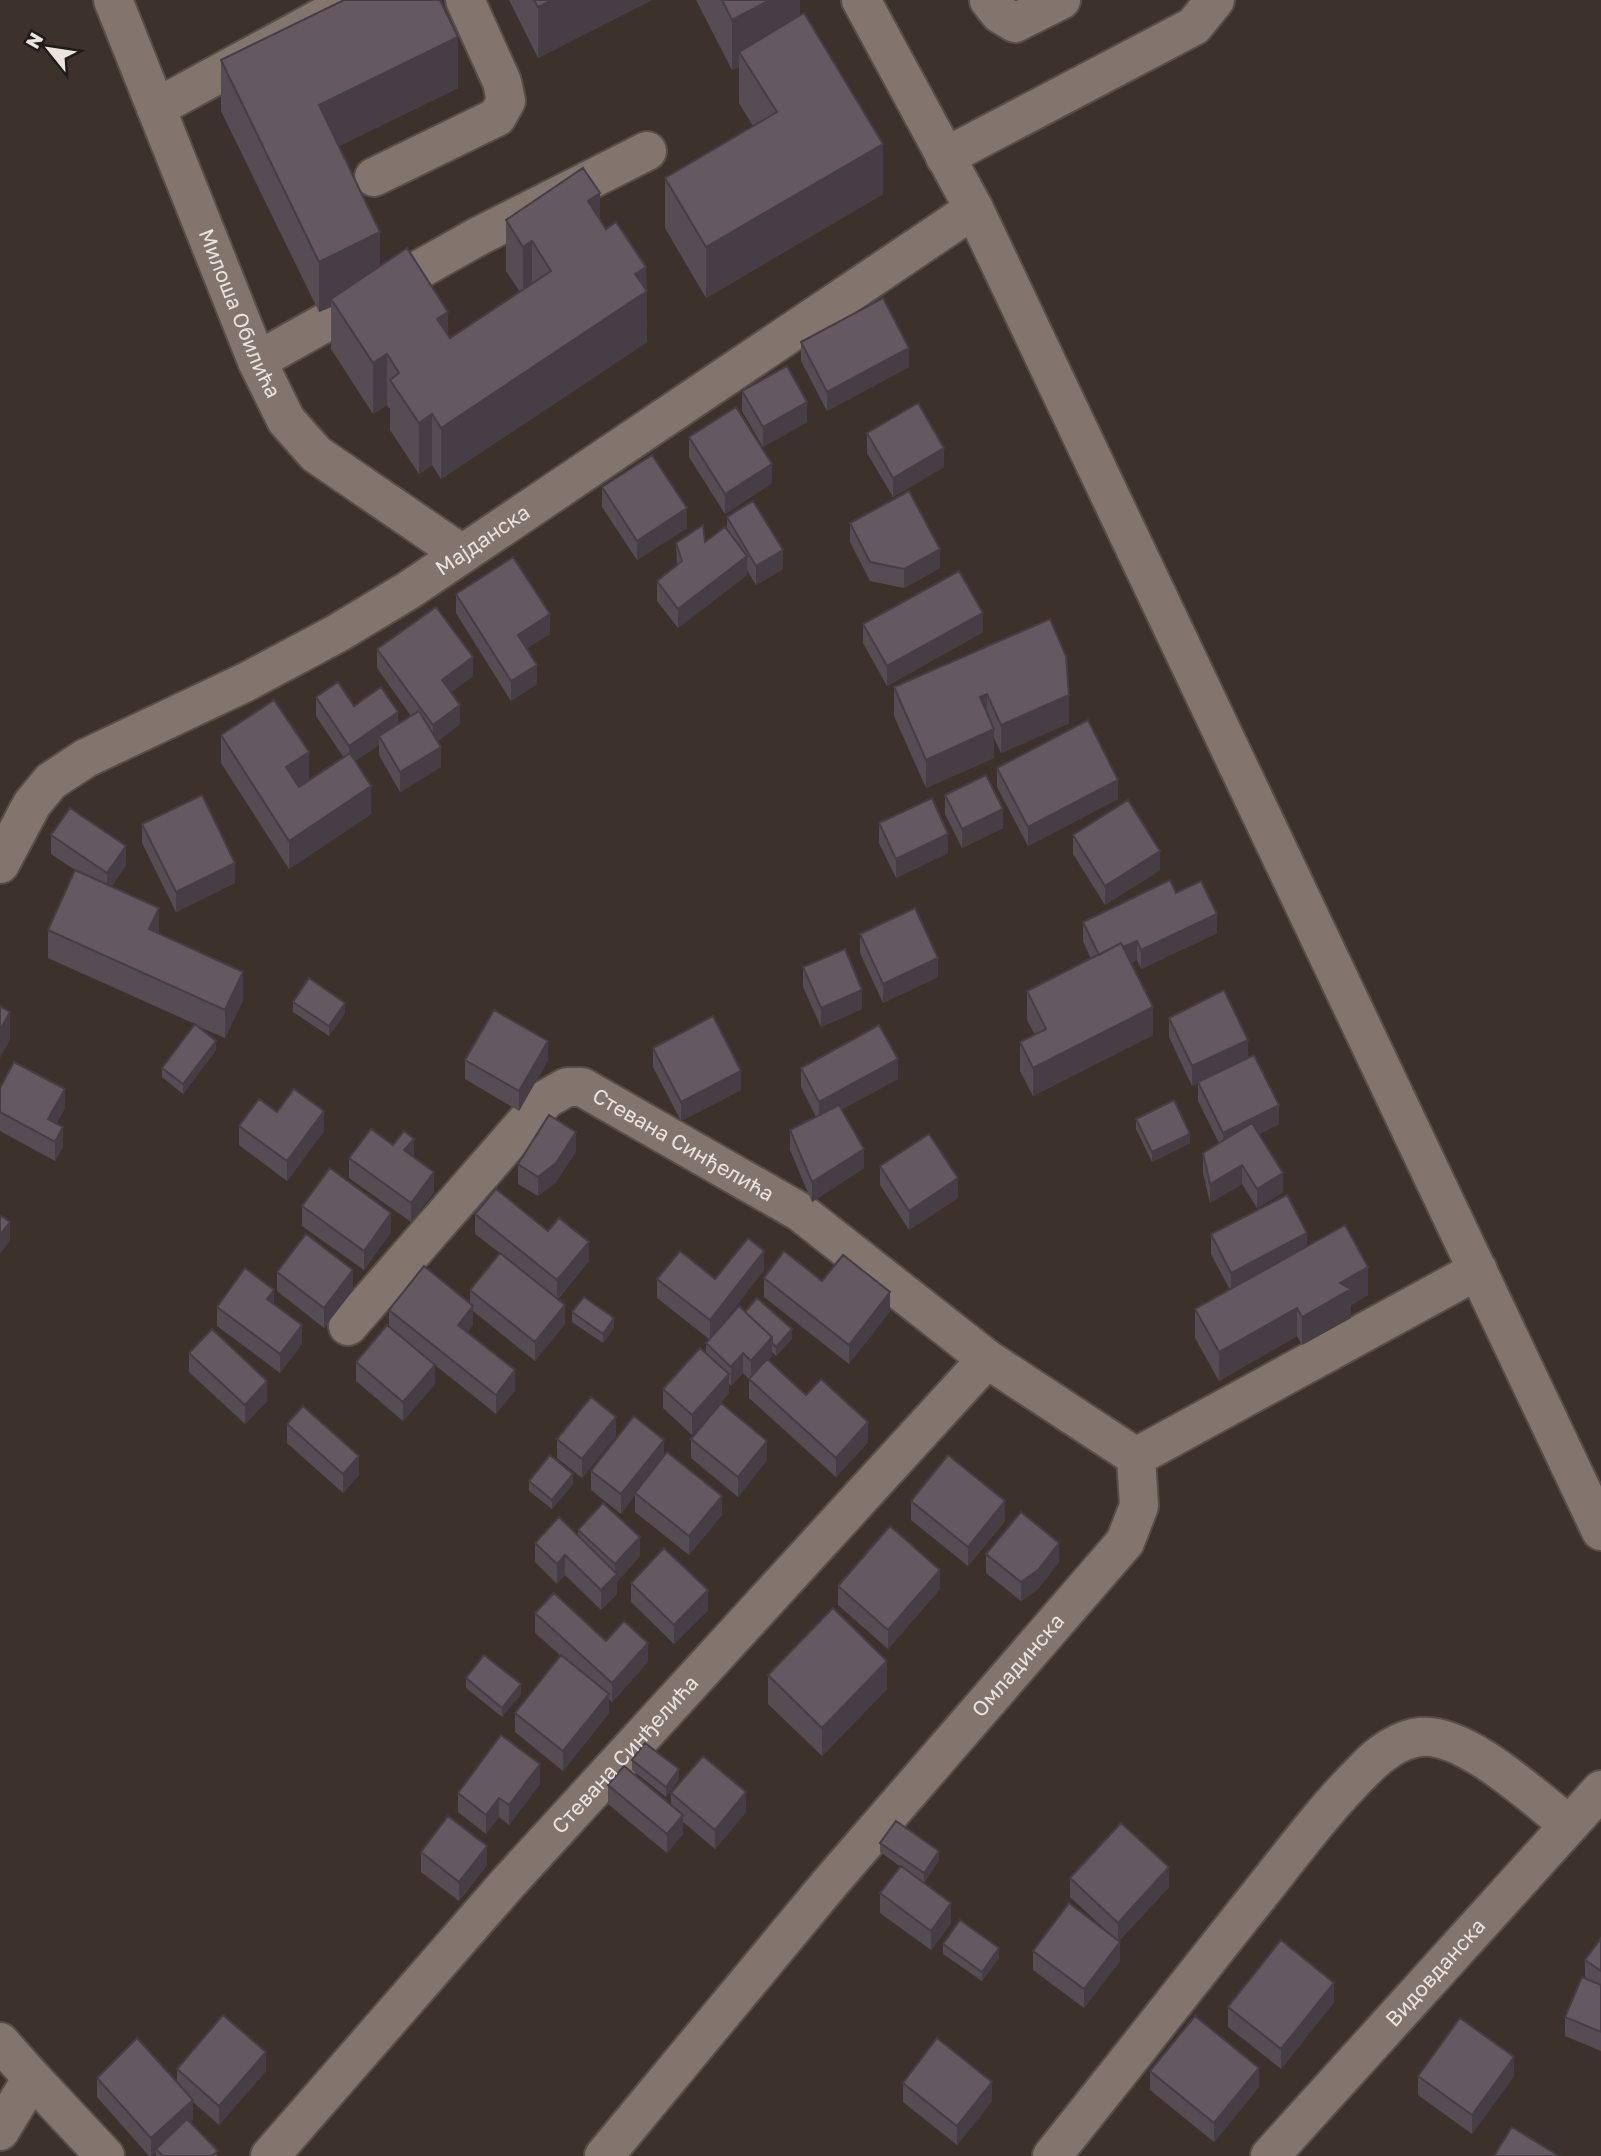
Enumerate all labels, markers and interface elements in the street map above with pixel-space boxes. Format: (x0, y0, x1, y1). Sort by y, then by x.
north arrow (14, 14, 84, 84)
text: N (20, 28, 47, 52)
street label: Милоша Обилића (194, 225, 287, 402)
street label: Мајданска (430, 498, 534, 581)
street label: Стевана Синђелића (588, 1082, 779, 1206)
street label: Омладинска (966, 1608, 1069, 1722)
street label: Стевана Синђелића (546, 1670, 703, 1839)
street label: Видовданска (1379, 1913, 1490, 2032)

